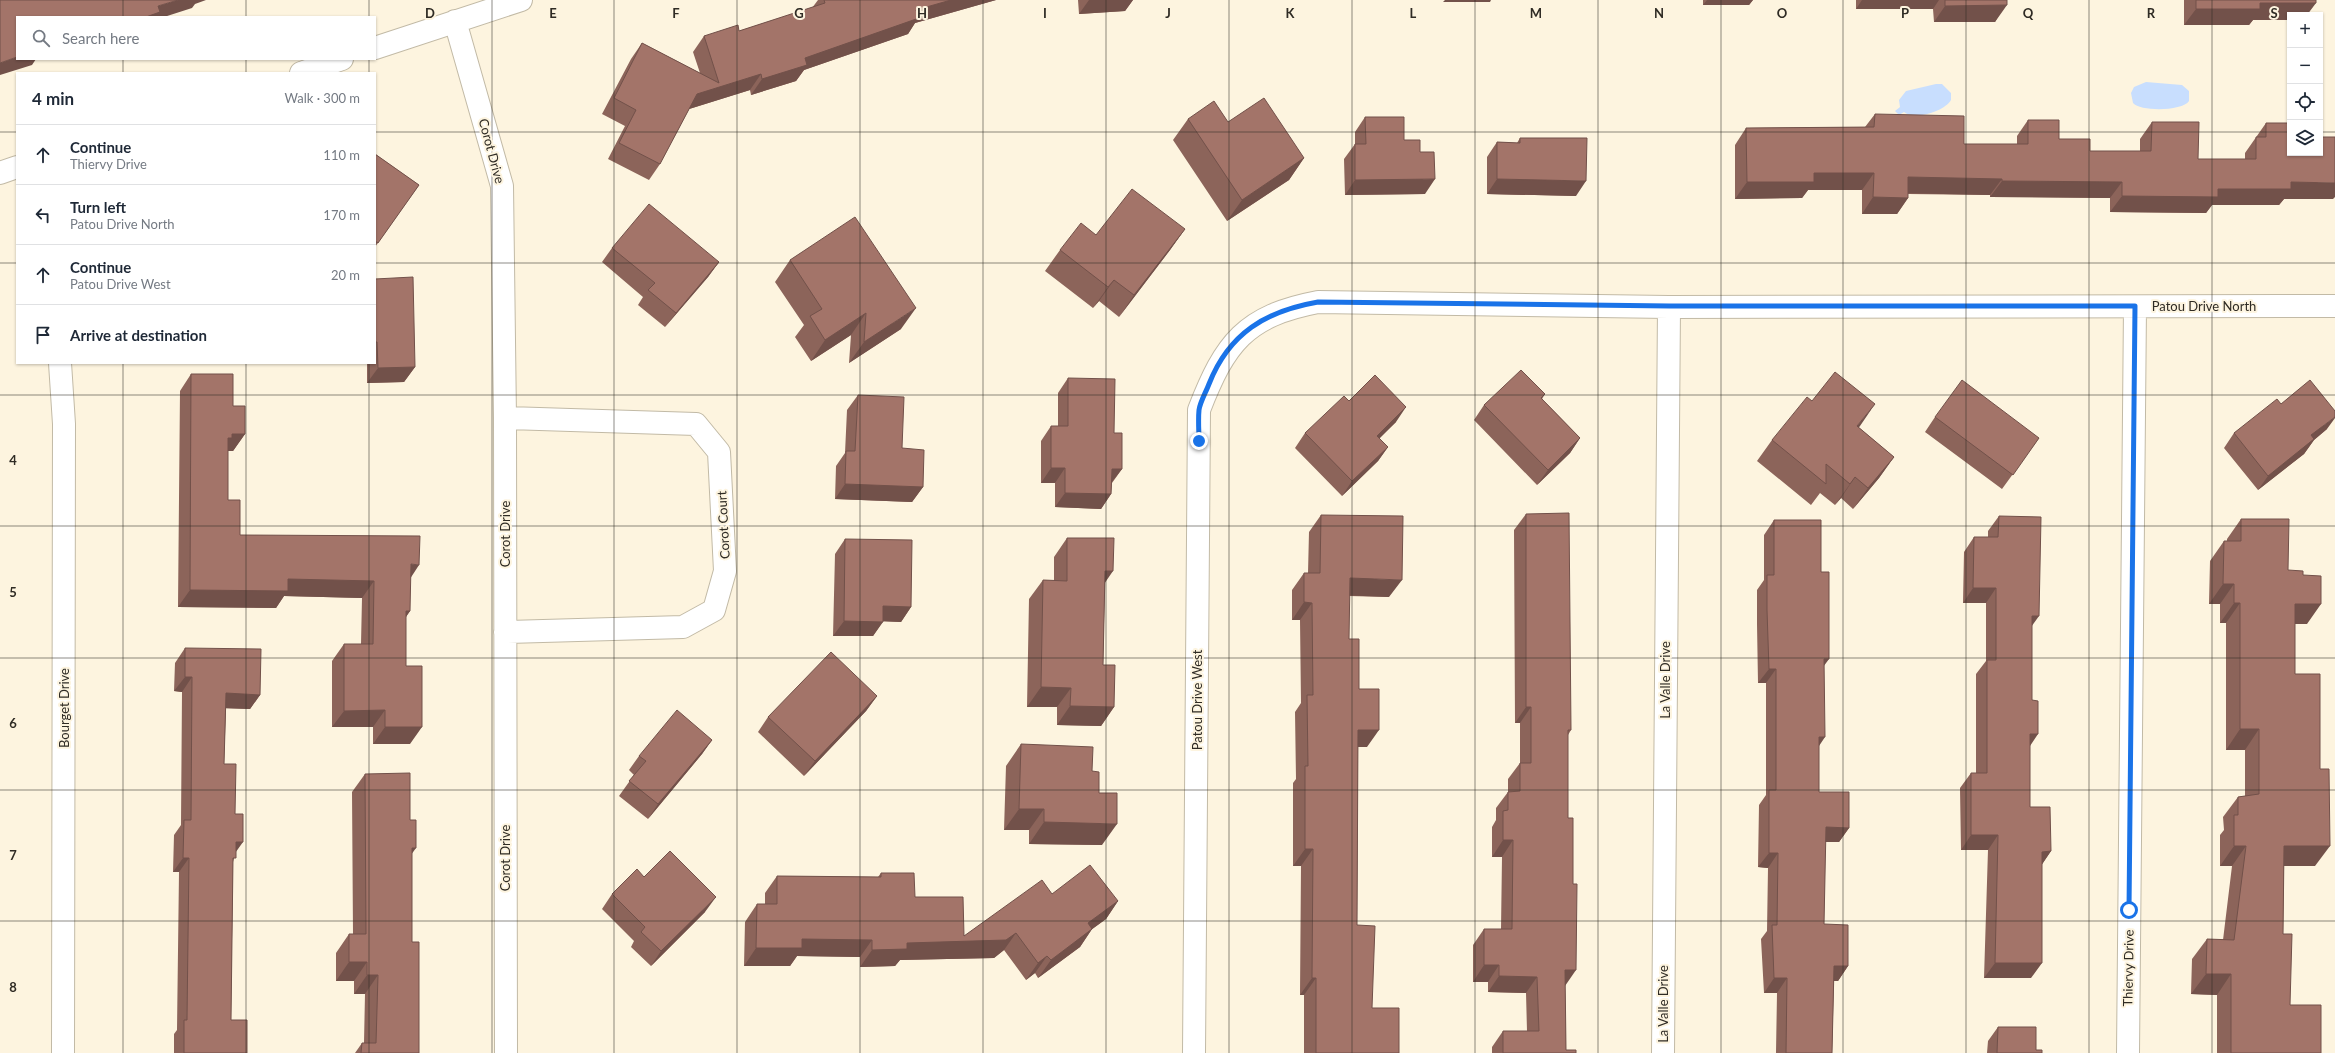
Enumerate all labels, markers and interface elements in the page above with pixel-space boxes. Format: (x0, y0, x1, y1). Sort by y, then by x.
text: D (425, 5, 435, 21)
text: E (549, 5, 557, 21)
text: F (672, 5, 680, 21)
text: G (794, 5, 804, 21)
text: H (917, 5, 927, 21)
text: I (1043, 5, 1047, 21)
text: J (1165, 5, 1171, 21)
text: K (1286, 5, 1296, 21)
text: L (1410, 5, 1417, 21)
text: M (1530, 5, 1542, 21)
text: N (1654, 5, 1664, 21)
text: O (1777, 5, 1788, 21)
text: P (1901, 5, 1909, 21)
text: Q (2023, 5, 2034, 21)
text: R (2147, 5, 2156, 21)
text: S (2270, 5, 2278, 21)
map controls (2287, 12, 2323, 156)
button: + (2287, 12, 2323, 48)
search box (16, 16, 376, 60)
icon: search (30, 27, 52, 49)
text: Search here (62, 29, 139, 47)
button: − (2287, 48, 2323, 84)
button: locate (2287, 84, 2323, 120)
text: 4 min (32, 88, 74, 109)
text: Walk · 300 m (284, 90, 360, 106)
street label: Corot Drive (476, 117, 508, 185)
button: layers (2287, 120, 2323, 156)
text: Continue (70, 138, 131, 156)
icon: ahead (32, 144, 54, 166)
text: 110 m (323, 147, 360, 163)
text: Thiervy Drive (70, 156, 147, 172)
text: Turn left (70, 198, 126, 216)
icon: left (32, 204, 54, 226)
text: 170 m (323, 207, 360, 223)
text: Patou Drive North (70, 216, 175, 232)
text: Continue (70, 258, 131, 276)
icon: ahead (32, 264, 54, 286)
text: 20 m (331, 267, 360, 283)
text: Patou Drive West (70, 276, 171, 292)
street label: Patou Drive North (2152, 298, 2256, 314)
icon: arrive (32, 324, 54, 346)
text: Arrive at destination (70, 326, 207, 344)
route end (1190, 432, 1208, 450)
text: 4 (9, 452, 17, 468)
street label: Corot Court (713, 490, 733, 559)
street label: Corot Drive (497, 501, 513, 567)
text: 5 (9, 584, 17, 600)
street label: La Valle Drive (1657, 641, 1673, 719)
street label: Patou Drive West (1189, 649, 1205, 750)
street label: Bourget Drive (56, 668, 72, 748)
text: 6 (9, 715, 17, 731)
street label: Corot Drive (497, 825, 513, 891)
text: 7 (9, 847, 17, 863)
route start (2120, 901, 2138, 919)
street label: Thiervy Drive (2119, 929, 2137, 1007)
street label: La Valle Drive (1655, 965, 1671, 1043)
text: 8 (9, 979, 17, 995)

